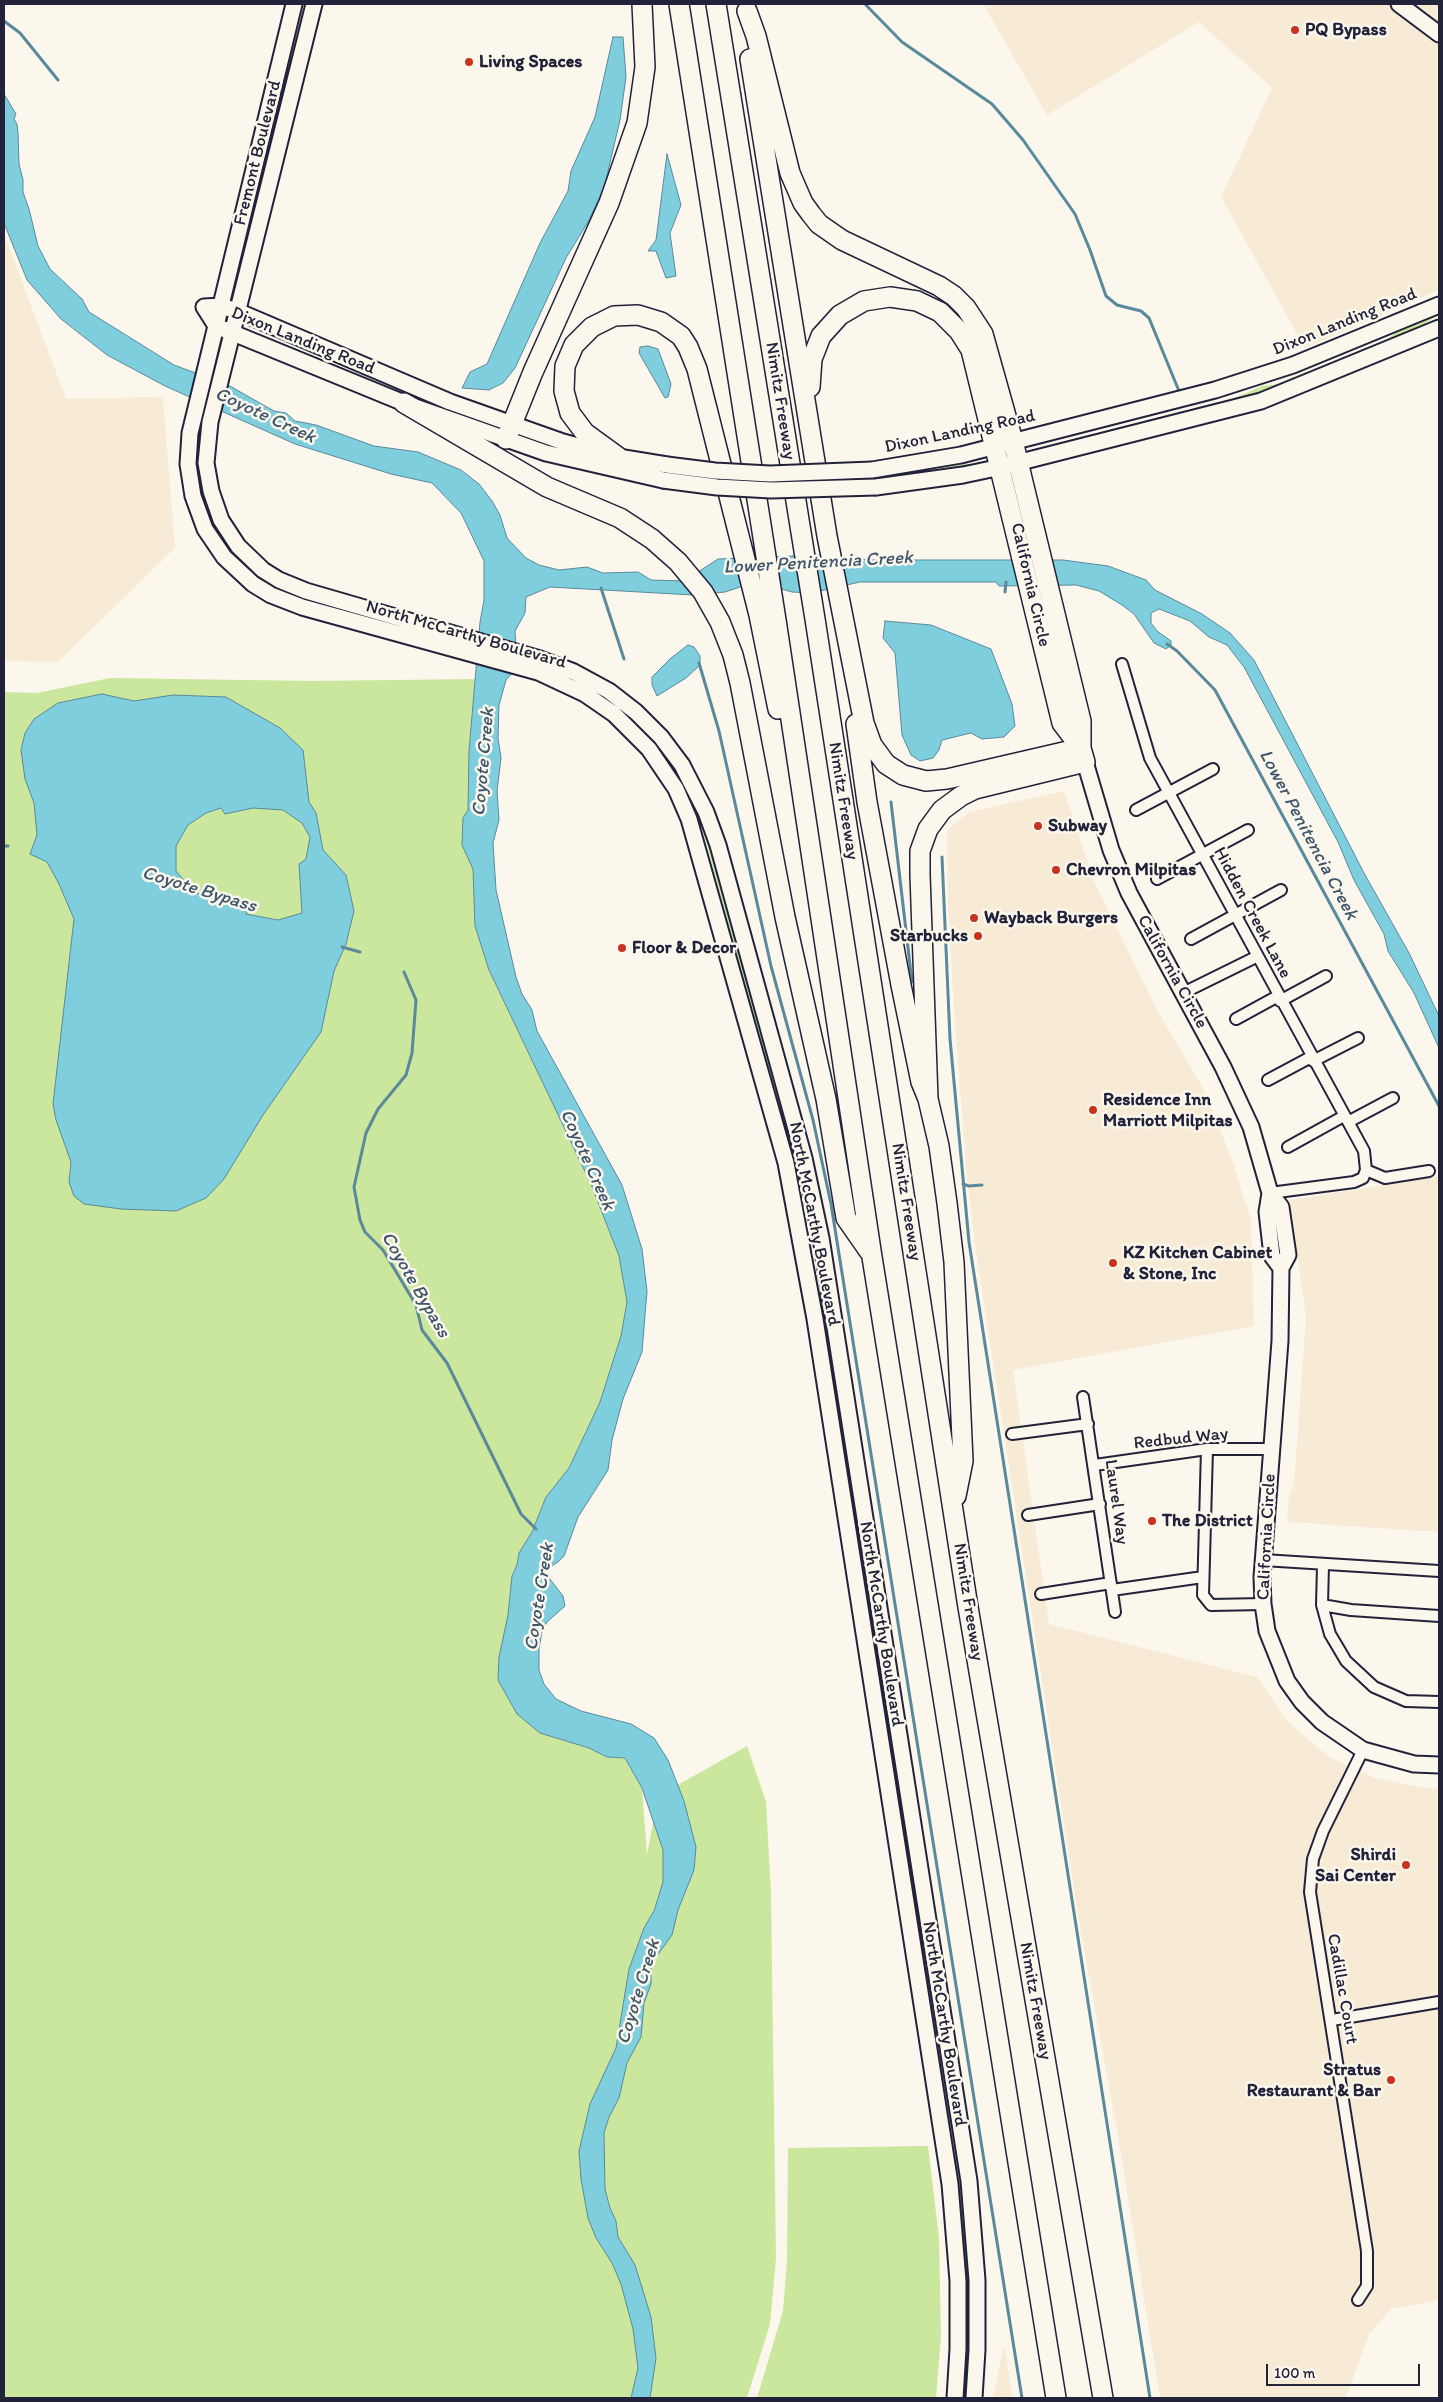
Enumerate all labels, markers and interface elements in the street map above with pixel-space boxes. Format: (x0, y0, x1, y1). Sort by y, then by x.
place label: PQ Bypass (1305, 19, 1387, 41)
marker: PQ Bypass (1289, 24, 1301, 36)
place label: Living Spaces (479, 51, 582, 73)
marker: Living Spaces (463, 56, 475, 68)
street label: Fremont Boulevard (230, 78, 286, 228)
street label: Dixon Landing Road (1270, 283, 1420, 361)
street label: Dixon Landing Road (228, 302, 378, 380)
street label: Nimitz Freeway (760, 340, 800, 462)
water label: Coyote Creek (211, 383, 319, 449)
street label: Dixon Landing Road (883, 405, 1037, 459)
street label: California Circle (1005, 521, 1055, 649)
water label: Lower Penitencia Creek (723, 547, 913, 579)
street label: North McCarthy Boulevard (363, 596, 569, 674)
water label: Coyote Creek (468, 707, 500, 817)
street label: Nimitz Freeway (823, 740, 863, 862)
water label: Lower Penitencia Creek (1253, 746, 1363, 924)
place label: Subway (1048, 815, 1107, 837)
marker: Subway (1032, 820, 1044, 832)
street label: Hidden Creek Lane (1208, 844, 1296, 982)
place label: Chevron Milpitas (1066, 859, 1196, 881)
water label: Coyote Bypass (139, 862, 259, 918)
marker: Chevron Milpitas (1050, 864, 1062, 876)
place label: Wayback Burgers (984, 907, 1118, 929)
street label: California Circle (1132, 911, 1212, 1033)
marker: Wayback Burgers (968, 912, 980, 924)
place label: Starbucks (890, 925, 968, 947)
marker: Starbucks (972, 930, 984, 942)
place label: Floor & Decor (632, 937, 736, 959)
marker: Floor & Decor (616, 942, 628, 954)
place label: Residence Inn Marriott Milpitas (1103, 1089, 1233, 1132)
marker: Residence Inn Marriott Milpitas (1087, 1104, 1099, 1116)
water label: Coyote Creek (555, 1106, 619, 1214)
street label: North McCarthy Boulevard (784, 1120, 844, 1328)
street label: Nimitz Freeway (886, 1141, 926, 1263)
water label: Coyote Bypass (376, 1228, 454, 1342)
place label: KZ Kitchen Cabinet & Stone, Inc (1123, 1242, 1272, 1284)
marker: KZ Kitchen Cabinet & Stone, Inc (1107, 1257, 1119, 1269)
street label: Redbud Way (1133, 1423, 1229, 1455)
street label: Laurel Way (1099, 1458, 1133, 1546)
street label: California Circle (1253, 1473, 1281, 1601)
place label: The District (1162, 1510, 1253, 1532)
marker: The District (1146, 1515, 1158, 1527)
street label: North McCarthy Boulevard (854, 1520, 908, 1728)
street label: Nimitz Freeway (948, 1541, 988, 1663)
water label: Coyote Creek (520, 1542, 560, 1652)
place label: Shirdi Sai Center (1315, 1844, 1396, 1886)
marker: Shirdi Sai Center (1400, 1859, 1412, 1871)
street label: North McCarthy Boulevard (917, 1920, 971, 2128)
street label: Cadillac Court (1322, 1932, 1362, 2046)
water label: Coyote Creek (612, 1937, 666, 2047)
street label: Nimitz Freeway (1014, 1940, 1056, 2062)
place label: Stratus Restaurant & Bar (1247, 2059, 1381, 2102)
marker: Stratus Restaurant & Bar (1385, 2074, 1397, 2086)
scale bar (1268, 2354, 1422, 2386)
text: 100 m (1274, 2364, 1315, 2382)

